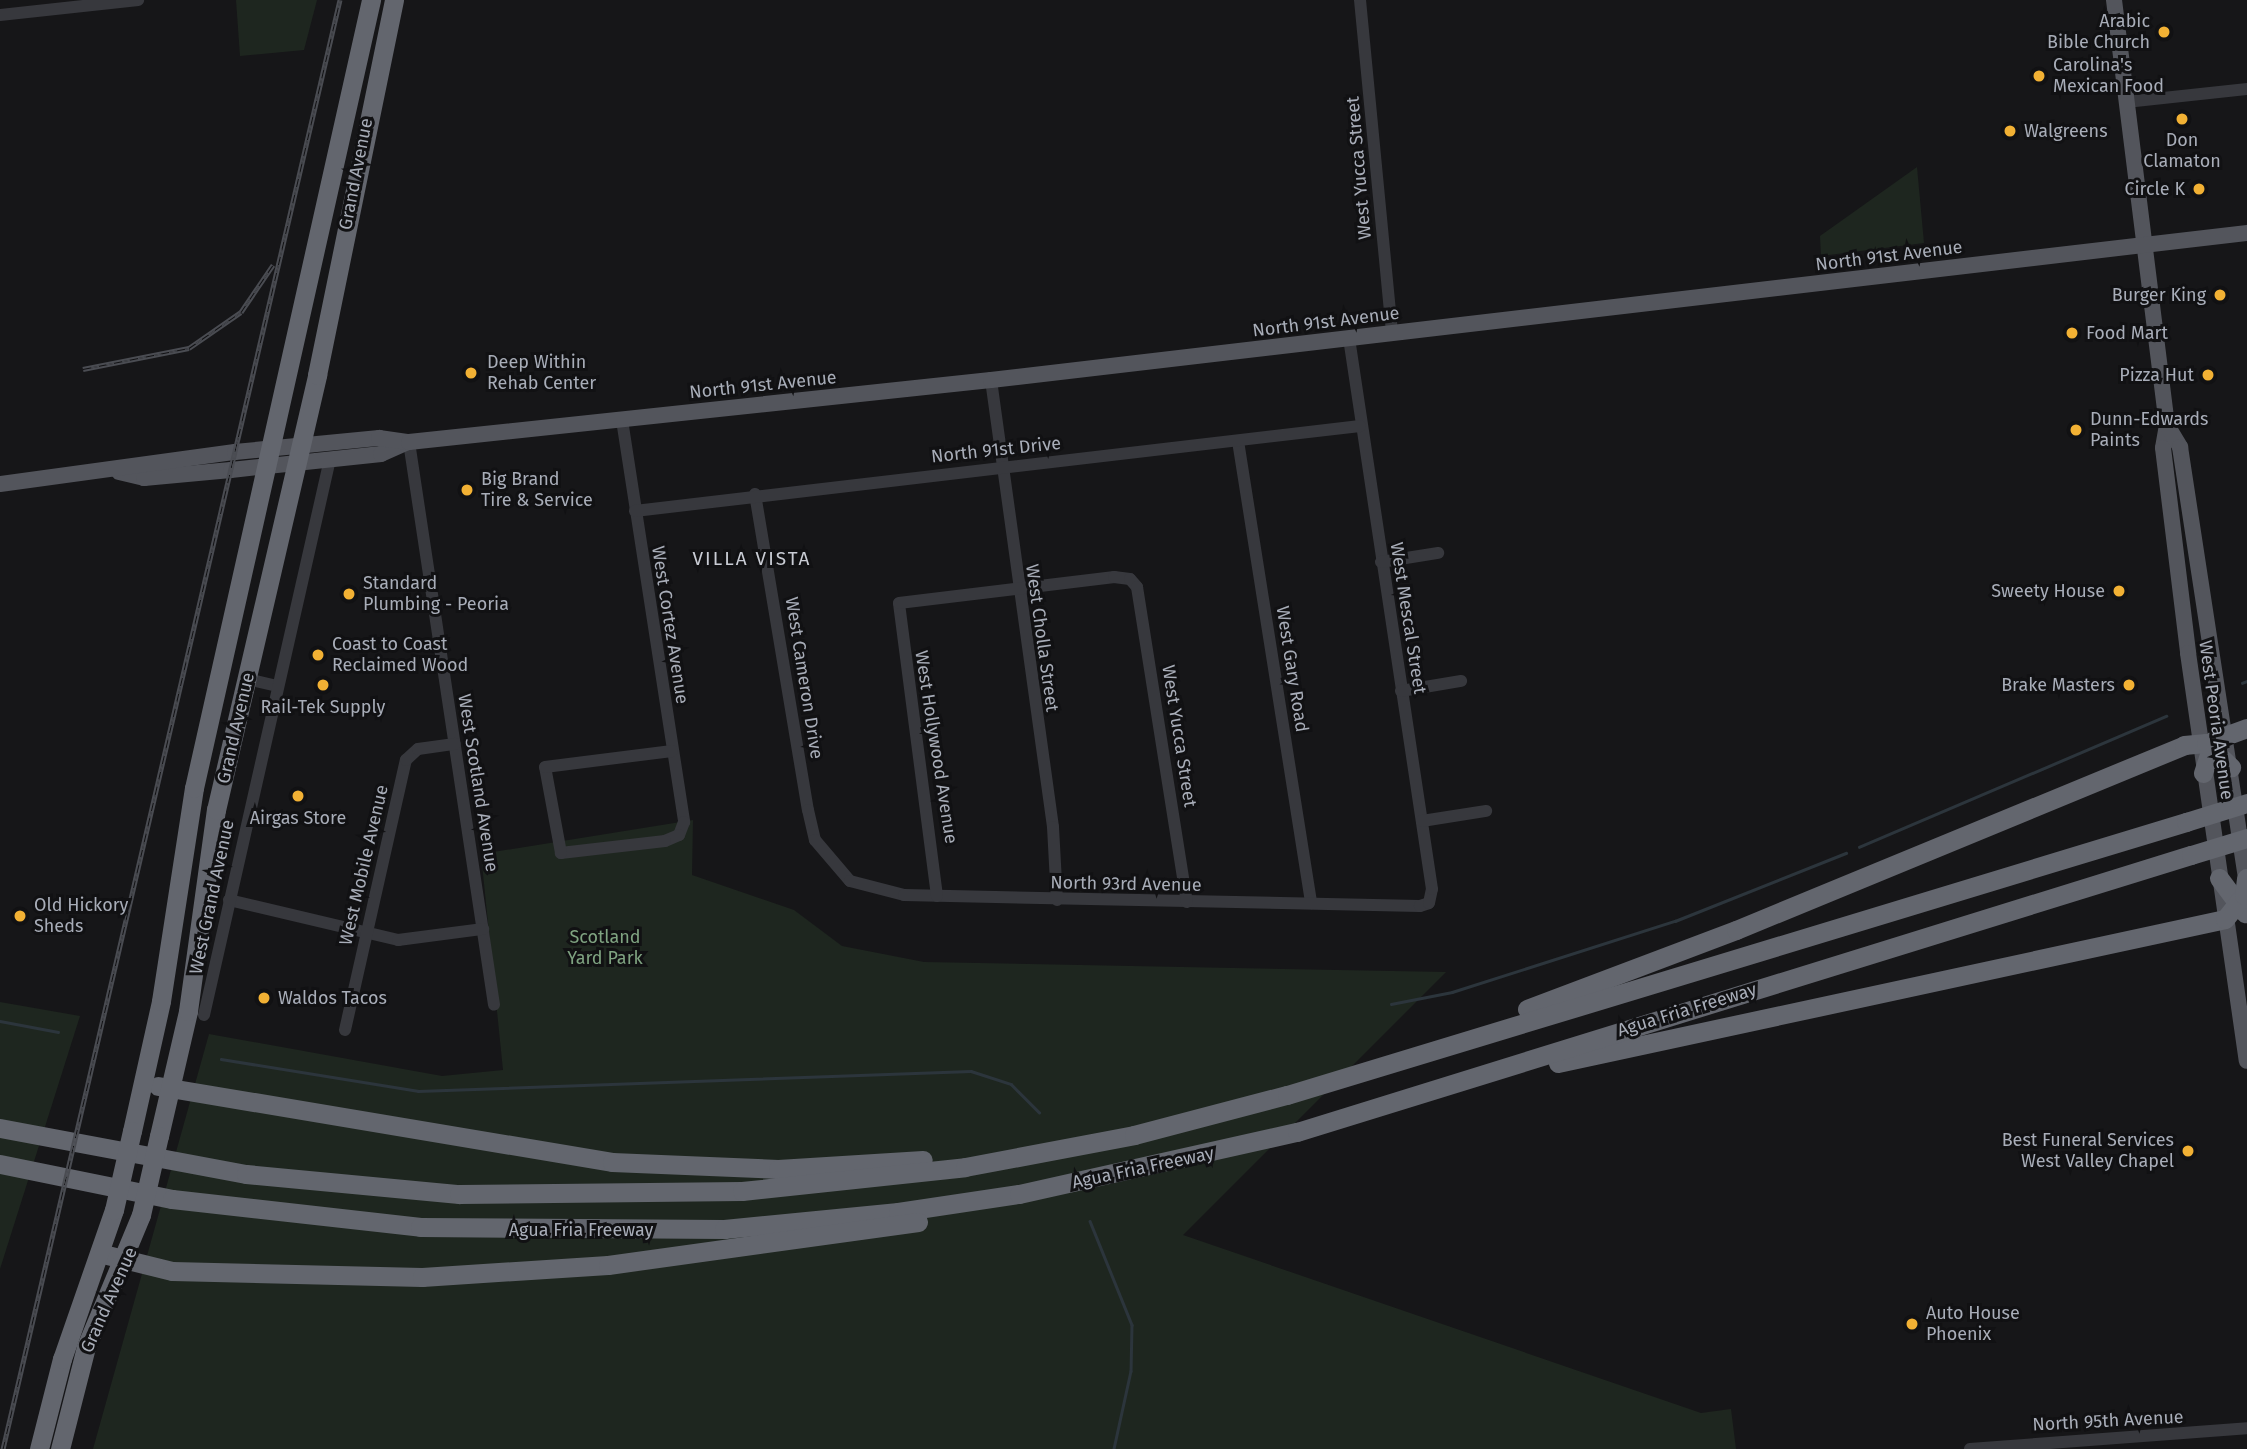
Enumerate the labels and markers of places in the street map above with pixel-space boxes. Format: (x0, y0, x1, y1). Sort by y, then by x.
place label: Arabic Bible Church (2047, 11, 2150, 54)
marker: Arabic Bible Church (2156, 24, 2172, 40)
place label: Carolina's Mexican Food (2053, 55, 2164, 98)
marker: Carolina's Mexican Food (2031, 68, 2047, 84)
marker: Don Clamaton (2174, 111, 2190, 127)
place label: Walgreens (2024, 120, 2108, 142)
marker: Walgreens (2002, 123, 2018, 139)
place label: Don Clamaton (2143, 130, 2221, 172)
place label: Circle K (2124, 178, 2185, 200)
marker: Circle K (2191, 181, 2207, 197)
place label: Burger King (2112, 284, 2206, 306)
marker: Burger King (2212, 287, 2228, 303)
place label: Food Mart (2086, 322, 2168, 344)
marker: Food Mart (2064, 325, 2080, 341)
place label: Deep Within Rehab Center (487, 352, 596, 394)
marker: Deep Within Rehab Center (461, 363, 481, 383)
place label: Pizza Hut (2119, 364, 2194, 386)
marker: Pizza Hut (2200, 367, 2216, 383)
place label: Dunn-Edwards Paints (2090, 409, 2209, 452)
marker: Dunn-Edwards Paints (2068, 422, 2084, 438)
place label: Big Brand Tire & Service (481, 469, 593, 512)
marker: Big Brand Tire & Service (459, 482, 475, 498)
place label: Standard Plumbing - Peoria (363, 573, 509, 616)
place label: Sweety House (1991, 580, 2105, 602)
marker: Sweety House (2111, 583, 2127, 599)
marker: Standard Plumbing - Peoria (341, 586, 357, 602)
place label: Coast to Coast Reclaimed Wood (332, 634, 468, 676)
marker: Coast to Coast Reclaimed Wood (310, 647, 326, 663)
place label: Brake Masters (2001, 674, 2115, 696)
marker: Rail-Tek Supply (315, 677, 331, 693)
marker: Brake Masters (2121, 677, 2137, 693)
place label: Rail-Tek Supply (261, 696, 385, 718)
marker: Airgas Store (290, 788, 306, 804)
place label: Airgas Store (250, 807, 346, 829)
place label: Old Hickory Sheds (34, 895, 128, 937)
marker: Old Hickory Sheds (12, 908, 28, 924)
place label: Waldos Tacos (278, 987, 387, 1009)
marker: Waldos Tacos (256, 990, 272, 1006)
place label: Best Funeral Services West Valley Chapel (2002, 1130, 2174, 1172)
marker: Best Funeral Services West Valley Chapel (2180, 1143, 2196, 1159)
place label: Auto House Phoenix (1926, 1303, 2020, 1346)
marker: Auto House Phoenix (1904, 1316, 1920, 1332)

